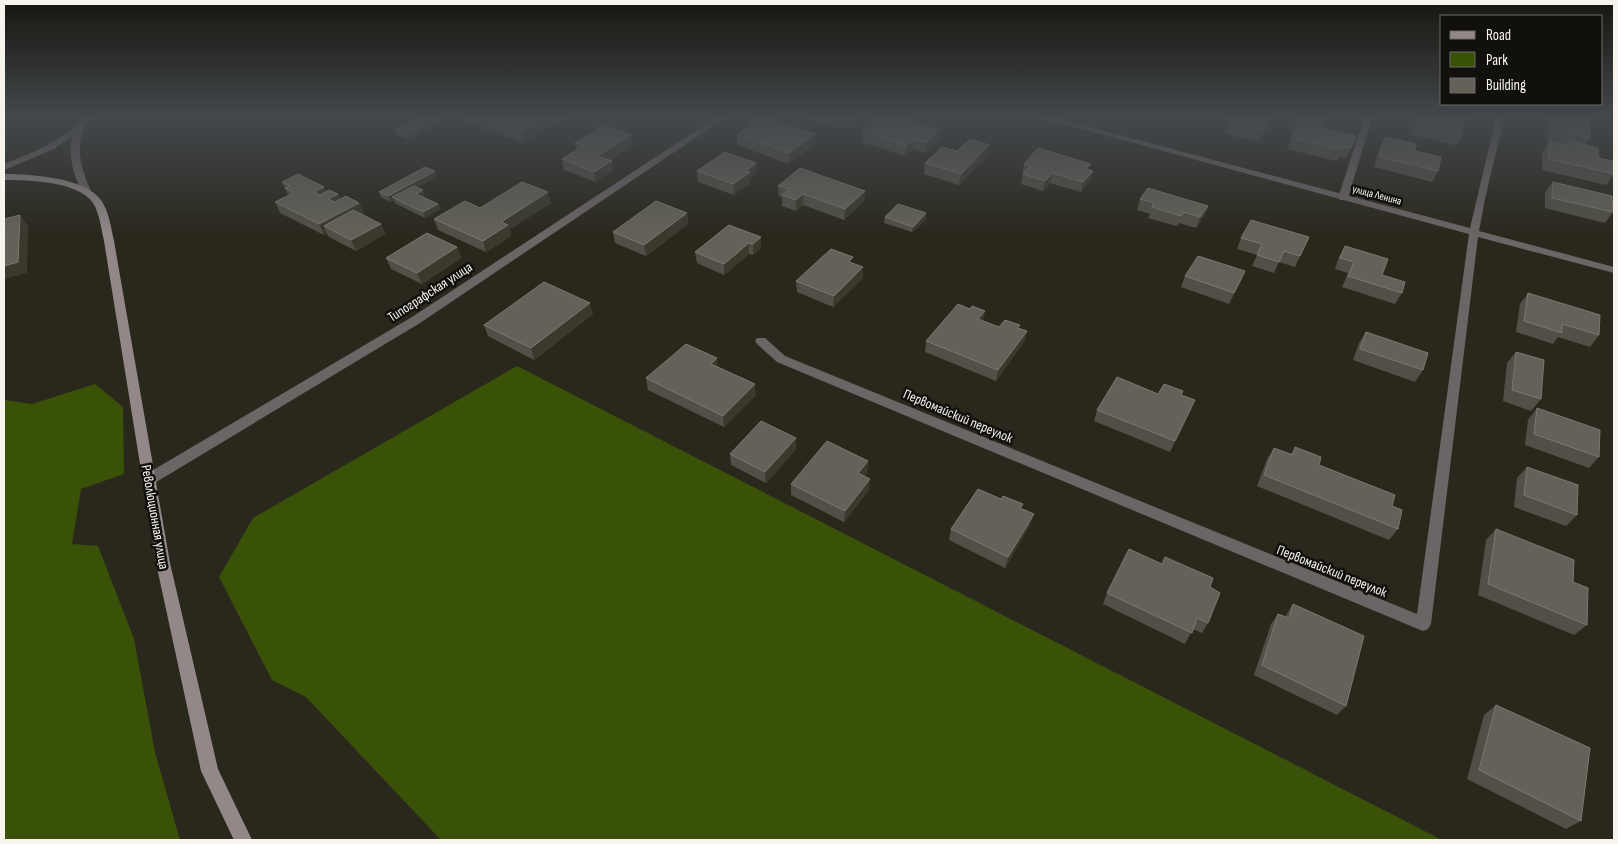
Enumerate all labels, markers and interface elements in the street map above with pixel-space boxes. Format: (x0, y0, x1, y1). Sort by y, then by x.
legend (1440, 15, 1603, 105)
text: Road (1486, 26, 1511, 45)
text: Park (1486, 51, 1508, 70)
text: Building (1486, 76, 1526, 95)
street label: улица Ленина (1351, 182, 1403, 208)
street label: Типографская улица (384, 258, 476, 326)
street label: Первомайский переулок (901, 385, 1016, 447)
street label: Революционная улица (137, 463, 173, 571)
street label: Первомайский переулок (1274, 541, 1390, 601)

